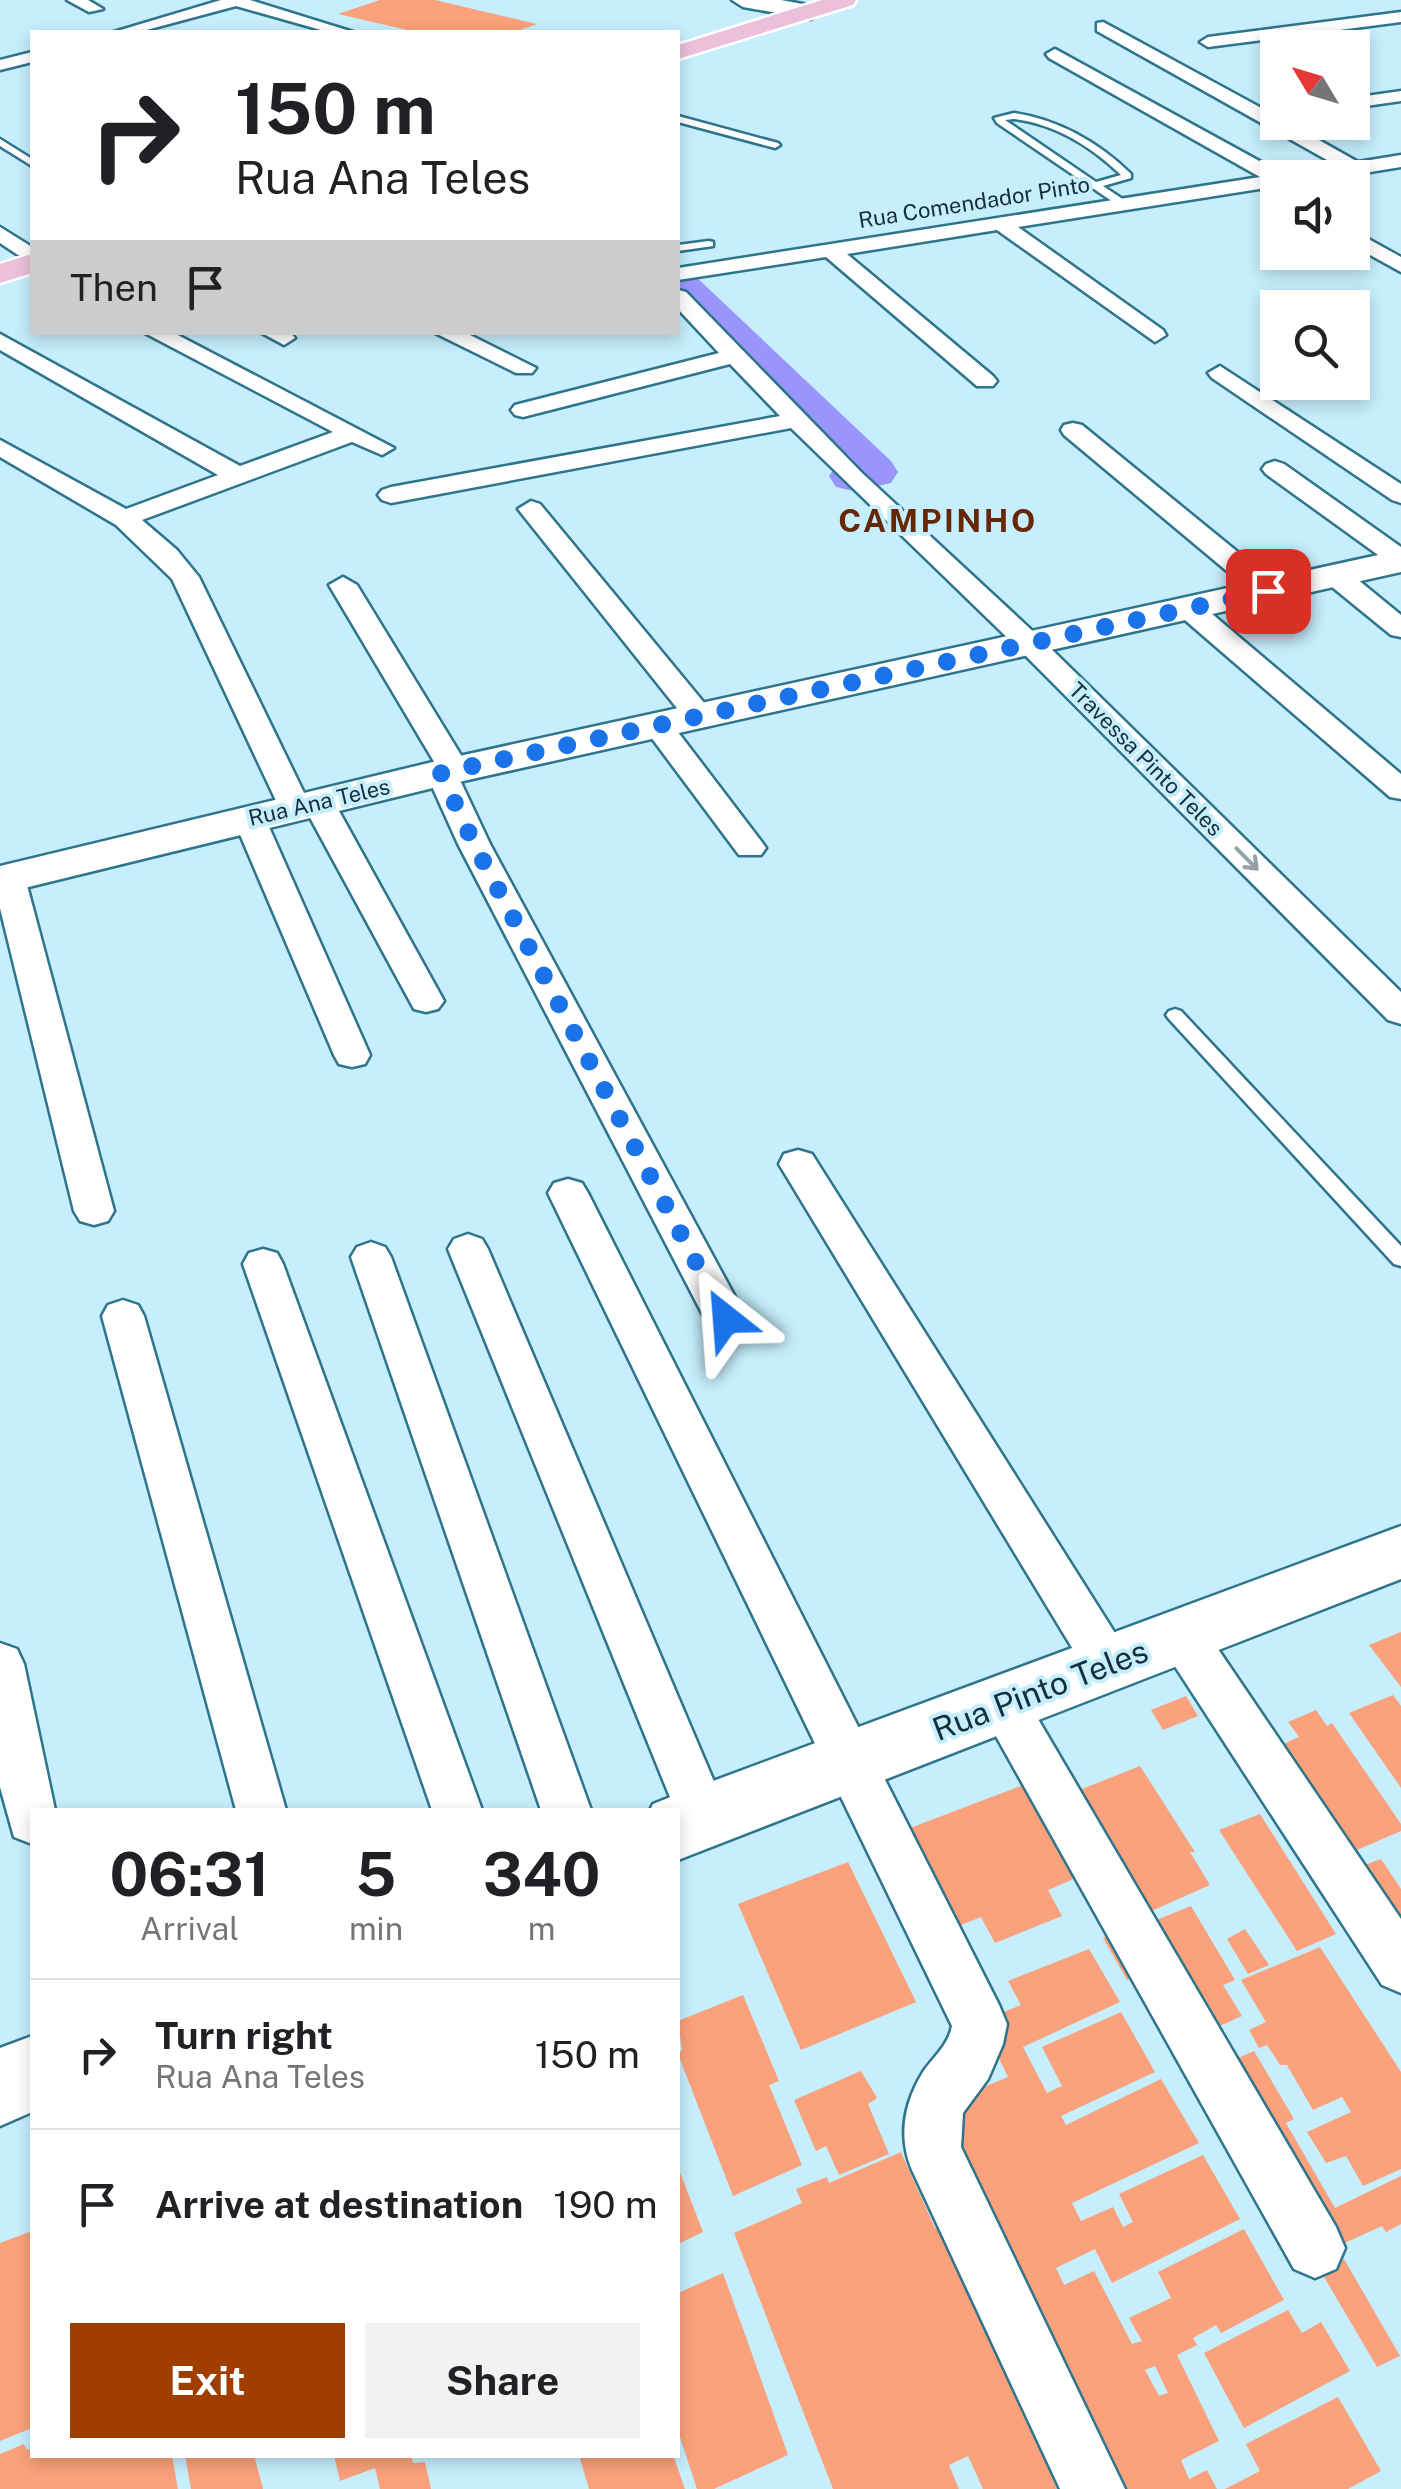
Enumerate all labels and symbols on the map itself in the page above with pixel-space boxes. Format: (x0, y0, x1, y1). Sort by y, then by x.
north arrow (1260, 30, 1370, 140)
street label: Rua Comendador Pinto (856, 171, 1092, 233)
district label: CAMPINHO (838, 502, 1038, 539)
pin (1226, 549, 1311, 634)
street label: Travessa Pinto Teles (1064, 677, 1228, 841)
street label: Rua Ana Teles (246, 773, 392, 831)
one-way arrow (1234, 847, 1258, 871)
position arrow (674, 1267, 778, 1371)
street label: Rua Pinto Teles (927, 1632, 1153, 1748)

